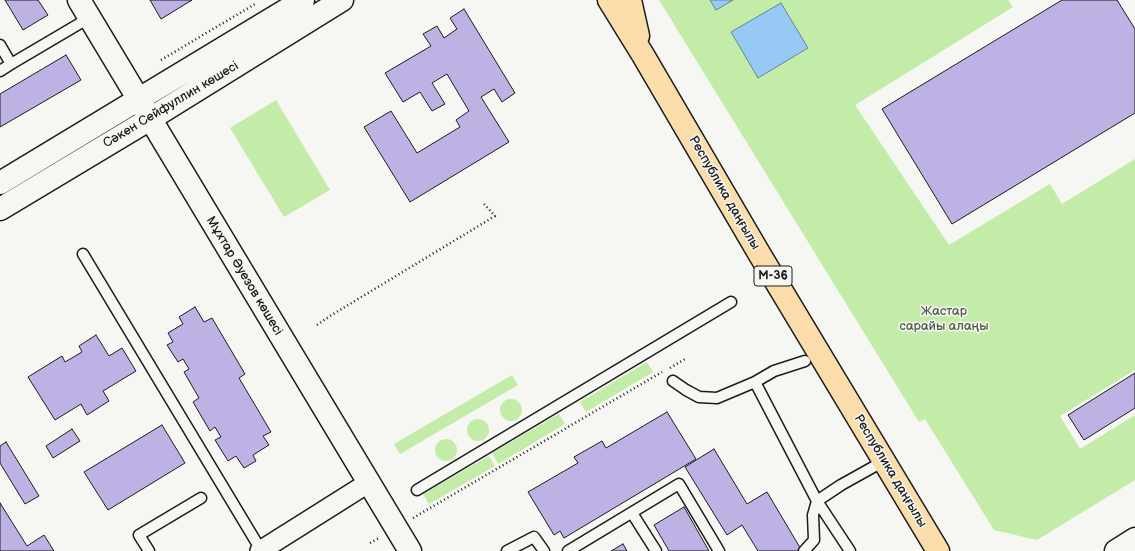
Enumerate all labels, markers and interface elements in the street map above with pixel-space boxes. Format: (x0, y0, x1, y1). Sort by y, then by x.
street label: Сәкен Сейфуллин көшесі (101, 58, 241, 152)
street label: Республика даңғылы (685, 133, 763, 253)
street label: Мұхтар Әуезов көшесі (202, 214, 286, 338)
road number: M-36 (754, 266, 792, 286)
park label: Жастар сарайы алаңы (900, 304, 988, 335)
street label: Республика даңғылы (850, 412, 930, 530)

